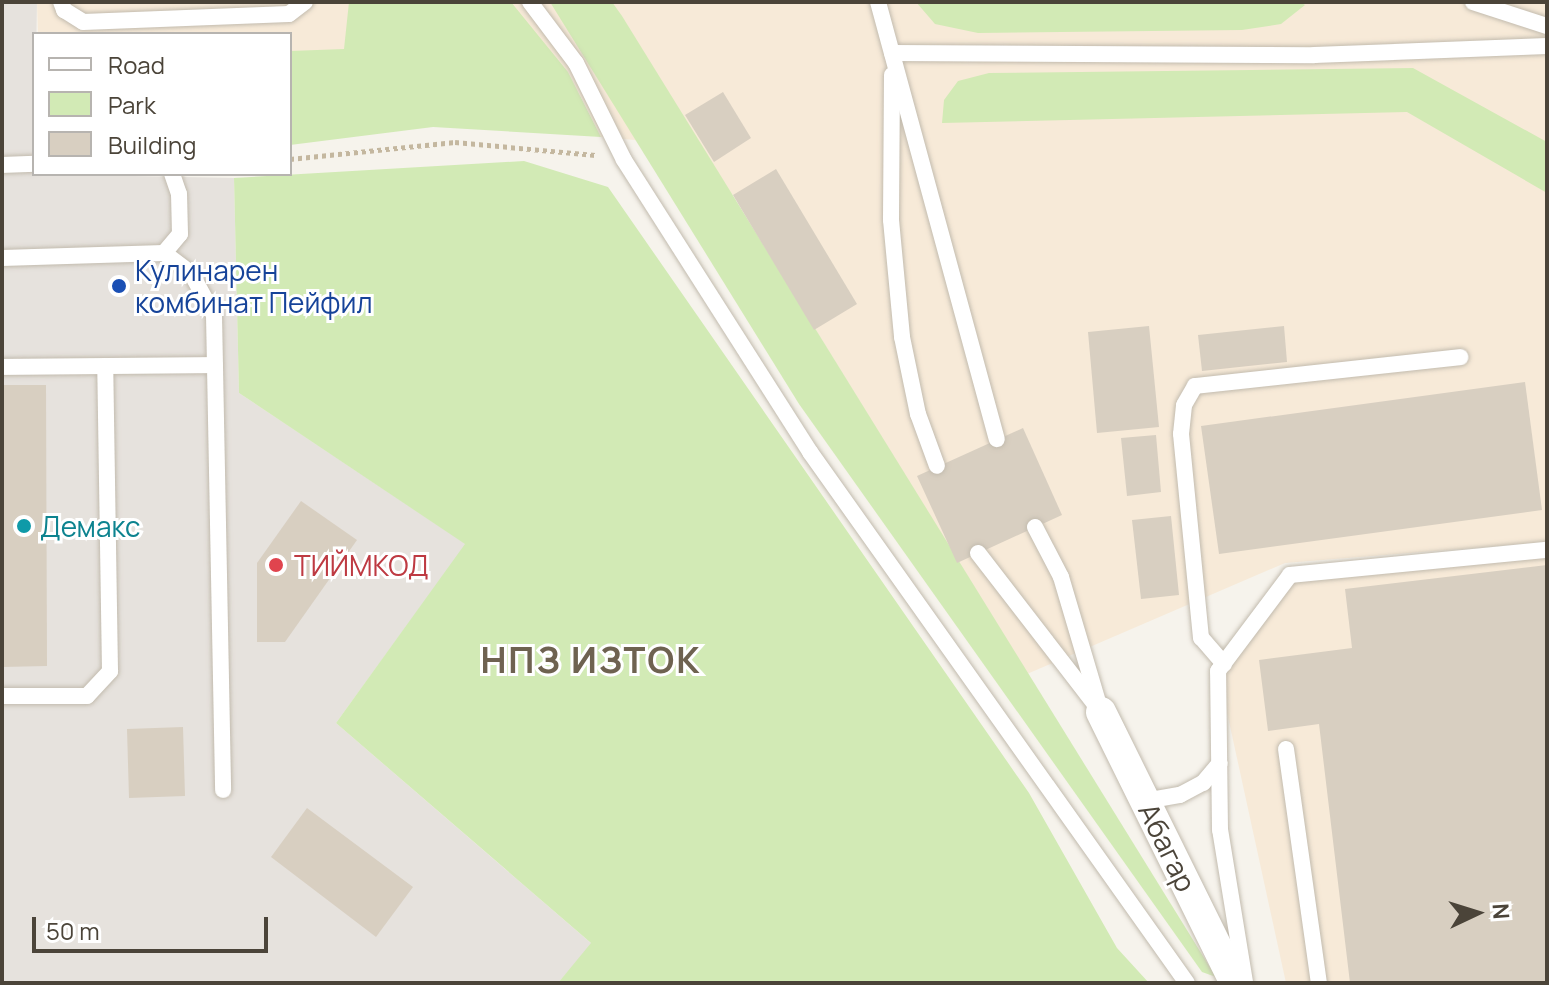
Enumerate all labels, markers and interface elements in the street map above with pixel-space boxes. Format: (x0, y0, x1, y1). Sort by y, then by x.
legend (32, 32, 292, 176)
text: Road (108, 48, 165, 81)
text: Park (108, 88, 156, 121)
text: Building (108, 128, 196, 161)
place label: Кулинарен комбинат Пейфил (135, 253, 373, 319)
marker: Кулинарен комбинат Пейфил (110, 277, 128, 295)
place label: Демакс (40, 509, 141, 543)
marker: Демакс (15, 517, 33, 535)
place label: ТИЙМКОД (294, 548, 429, 582)
marker: ТИЙМКОД (265, 554, 287, 576)
district label: НПЗ ИЗТОК (480, 638, 702, 682)
street label: Абагар (1132, 797, 1204, 897)
north arrow (1437, 873, 1517, 953)
scale bar (36, 901, 272, 951)
text: N (1485, 902, 1516, 920)
text: 50 m (46, 914, 100, 947)

